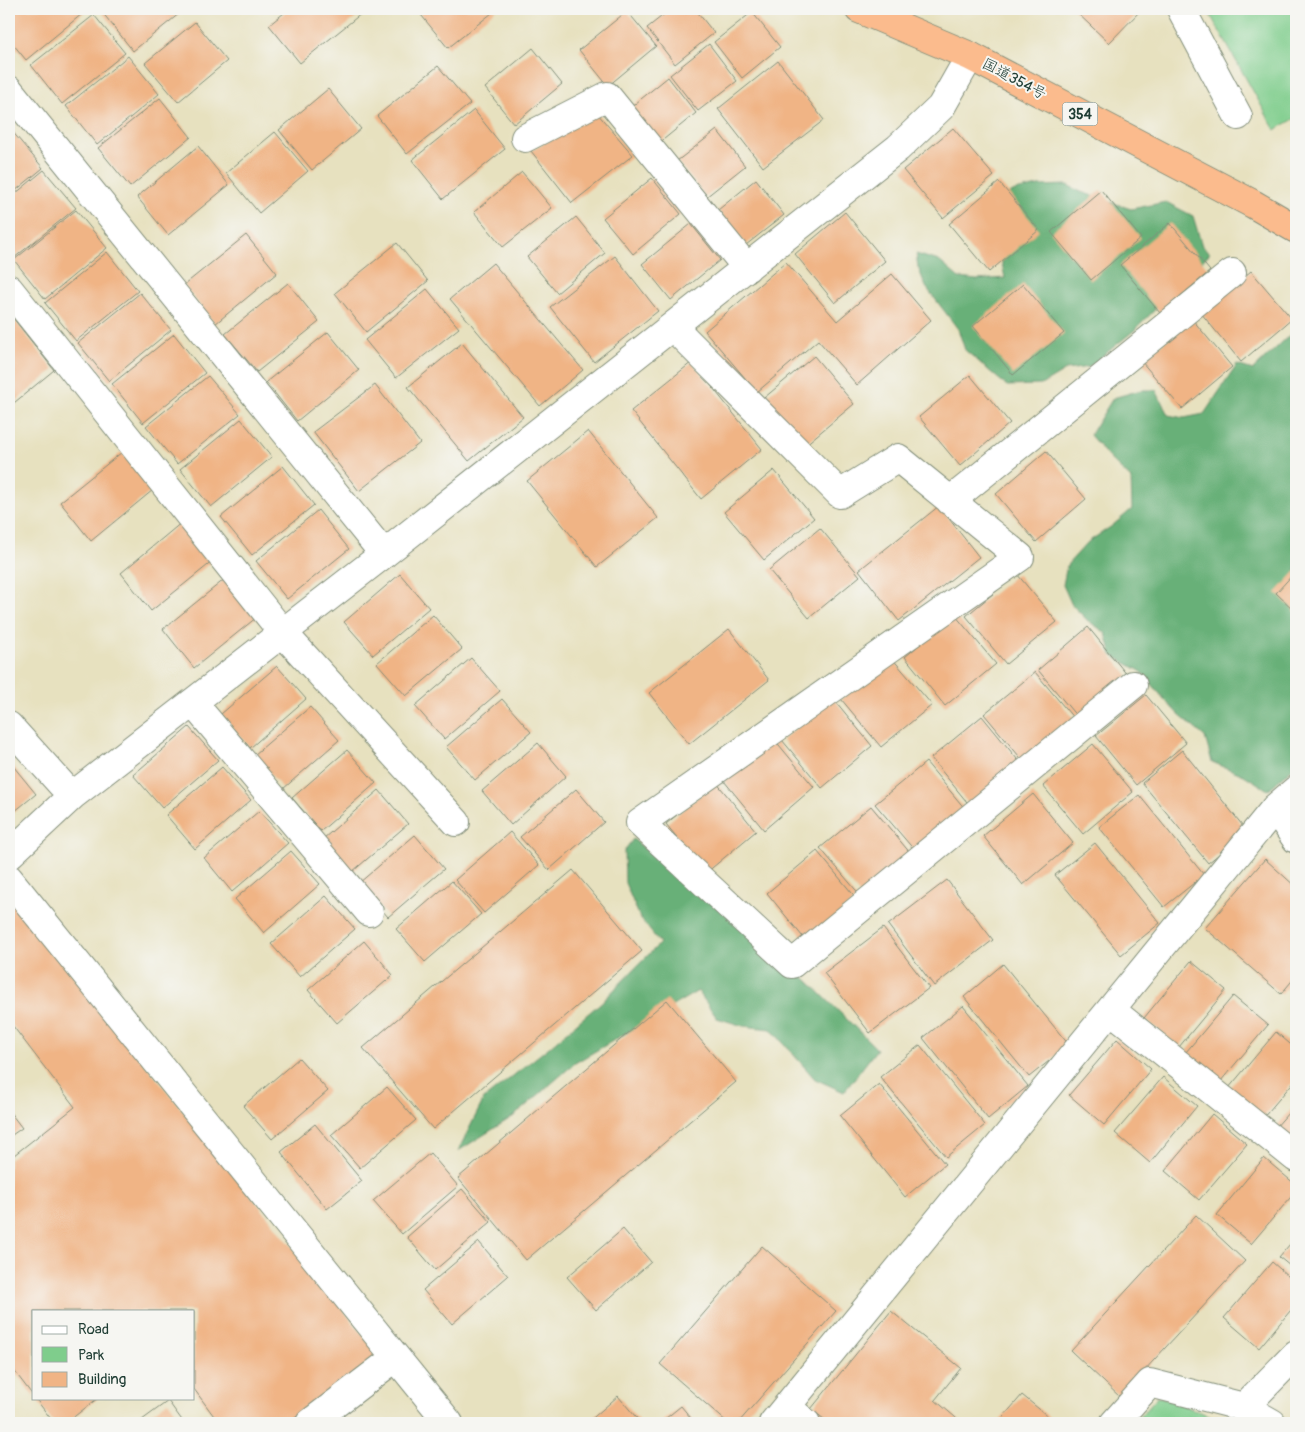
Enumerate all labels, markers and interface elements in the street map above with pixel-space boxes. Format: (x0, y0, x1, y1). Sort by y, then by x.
street label: 国道354号 (979, 54, 1049, 104)
road number: 354 (1062, 102, 1098, 126)
legend (32, 1310, 195, 1400)
text: Road (78, 1320, 109, 1339)
text: Park (78, 1346, 105, 1365)
text: Building (78, 1370, 126, 1389)

